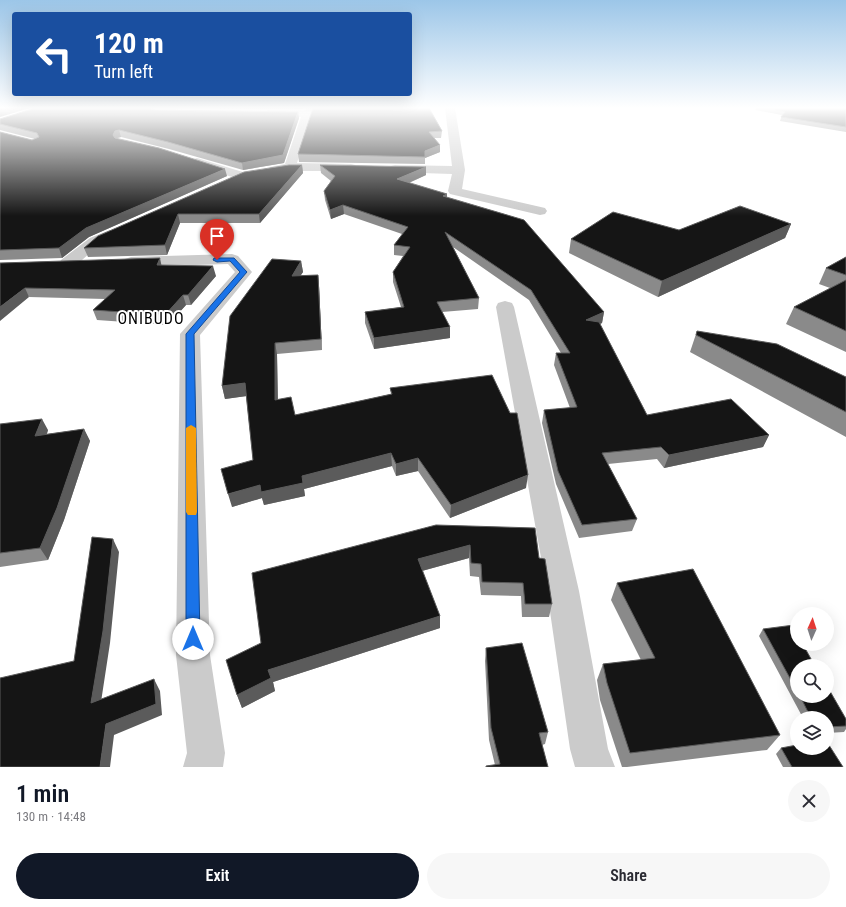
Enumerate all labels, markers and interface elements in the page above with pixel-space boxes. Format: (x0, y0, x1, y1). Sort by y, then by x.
text: 120 m (94, 27, 164, 60)
icon: left (28, 28, 80, 80)
text: Turn left (94, 61, 153, 82)
pin (200, 219, 234, 260)
icon: arrive (206, 225, 228, 247)
district label: ONIBUDO (118, 309, 185, 328)
north arrow (790, 607, 834, 651)
map controls (790, 607, 834, 755)
position arrow (172, 618, 214, 660)
button: search (790, 659, 834, 703)
button: layers (790, 711, 834, 755)
text: 1 min (16, 780, 69, 808)
button: close (788, 780, 830, 822)
text: 130 m · 14:48 (16, 809, 86, 824)
button: Exit (16, 853, 419, 899)
button: Share (427, 853, 830, 899)

